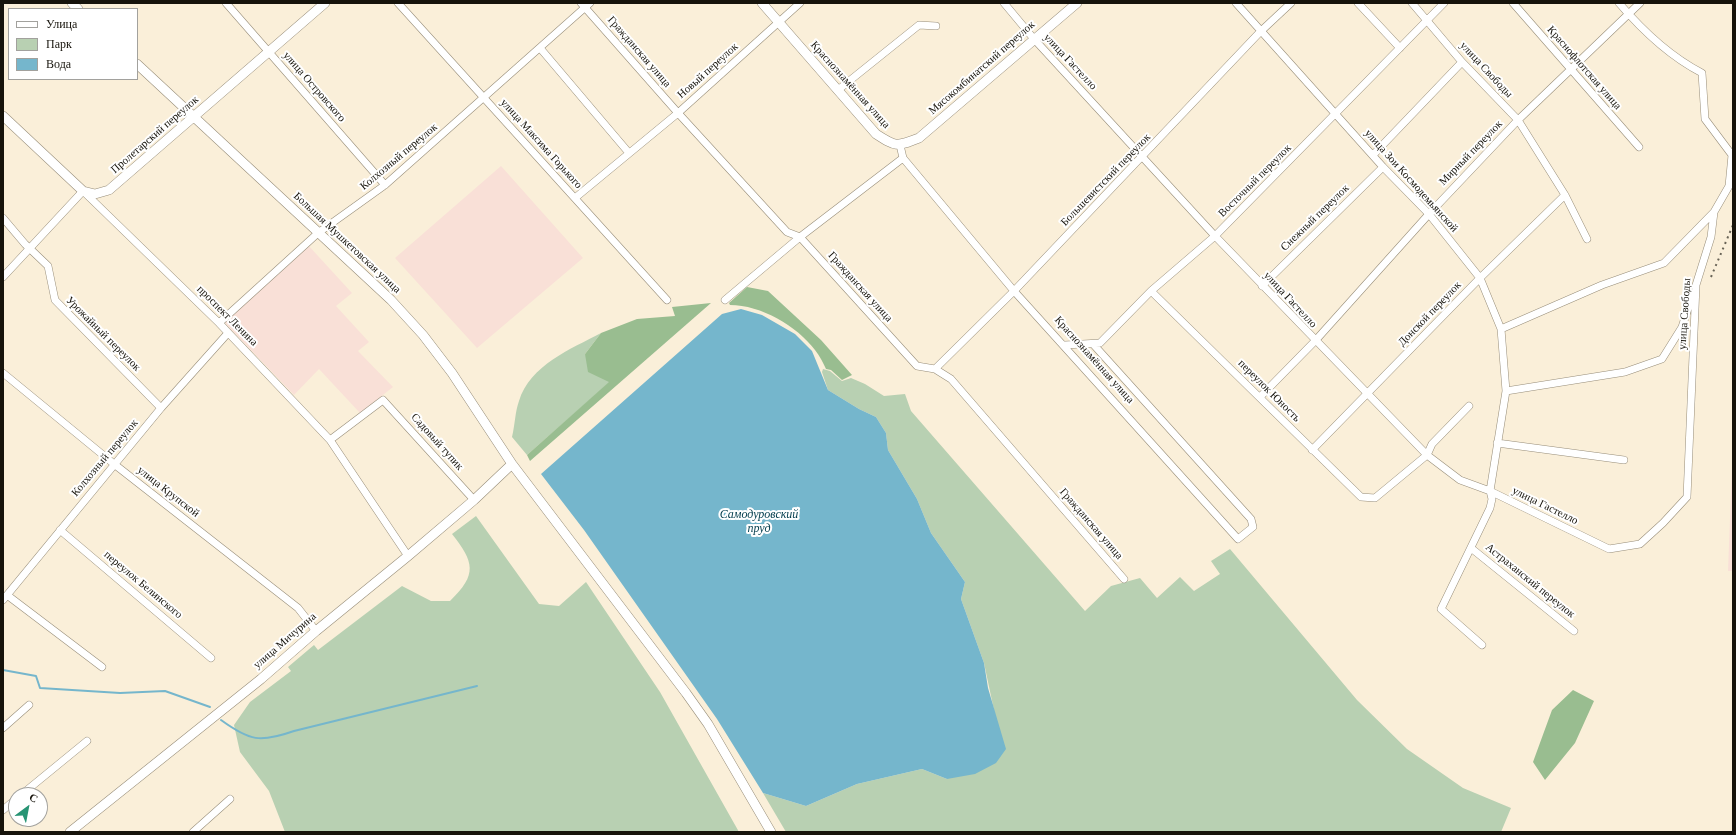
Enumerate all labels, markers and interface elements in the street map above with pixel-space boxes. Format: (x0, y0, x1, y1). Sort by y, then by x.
legend (8, 8, 138, 80)
street label: Гражданская улица (605, 14, 673, 90)
text: Улица (46, 17, 77, 31)
street label: Мясокомбинатский переулок (926, 18, 1038, 118)
street label: Краснофлотская улица (1544, 23, 1624, 113)
street label: улица Гастелло (1041, 31, 1099, 93)
text: Парк (46, 37, 72, 51)
street label: Краснознамённая улица (807, 39, 893, 131)
street label: улица Свободы (1457, 39, 1515, 101)
street label: Новый переулок (675, 40, 741, 102)
street label: улица Островского (280, 49, 348, 125)
text: Вода (46, 57, 71, 71)
street label: Пролетарский переулок (109, 93, 201, 177)
street label: улица Максима Горького (497, 96, 585, 192)
street label: Мирный переулок (1437, 118, 1505, 188)
street label: Колхозный переулок (358, 121, 440, 193)
street label: улица Зои Космодемьянской (1361, 127, 1461, 235)
street label: Большевистский переулок (1058, 131, 1154, 229)
street label: Восточный переулок (1216, 142, 1294, 220)
street label: Снежный переулок (1278, 182, 1352, 254)
street label: Большая Мушкетовская улица (291, 190, 403, 296)
street label: Гражданская улица (825, 249, 895, 325)
street label: улица Гастелло (1261, 269, 1319, 331)
street label: улица Свободы (1676, 278, 1694, 350)
street label: Донской переулок (1396, 279, 1464, 349)
street label: проспект Ленина (194, 283, 260, 349)
street label: Урожайный переулок (63, 294, 143, 374)
street label: Краснознамённая улица (1051, 314, 1137, 406)
street label: переулок Юность (1235, 357, 1303, 425)
street label: Садовый тупик (408, 411, 466, 473)
street label: Колхозный переулок (69, 417, 141, 499)
street label: улица Крупской (134, 464, 202, 520)
street label: улица Гастелло (1510, 484, 1580, 528)
street label: Гражданская улица (1057, 486, 1125, 562)
water label: Самодуровский пруд (720, 508, 798, 536)
street label: Астраханский переулок (1483, 541, 1577, 621)
street label: переулок Белинского (101, 548, 185, 622)
street label: улица Мичурина (251, 610, 319, 672)
north arrow (8, 787, 48, 827)
text: С (27, 790, 40, 805)

